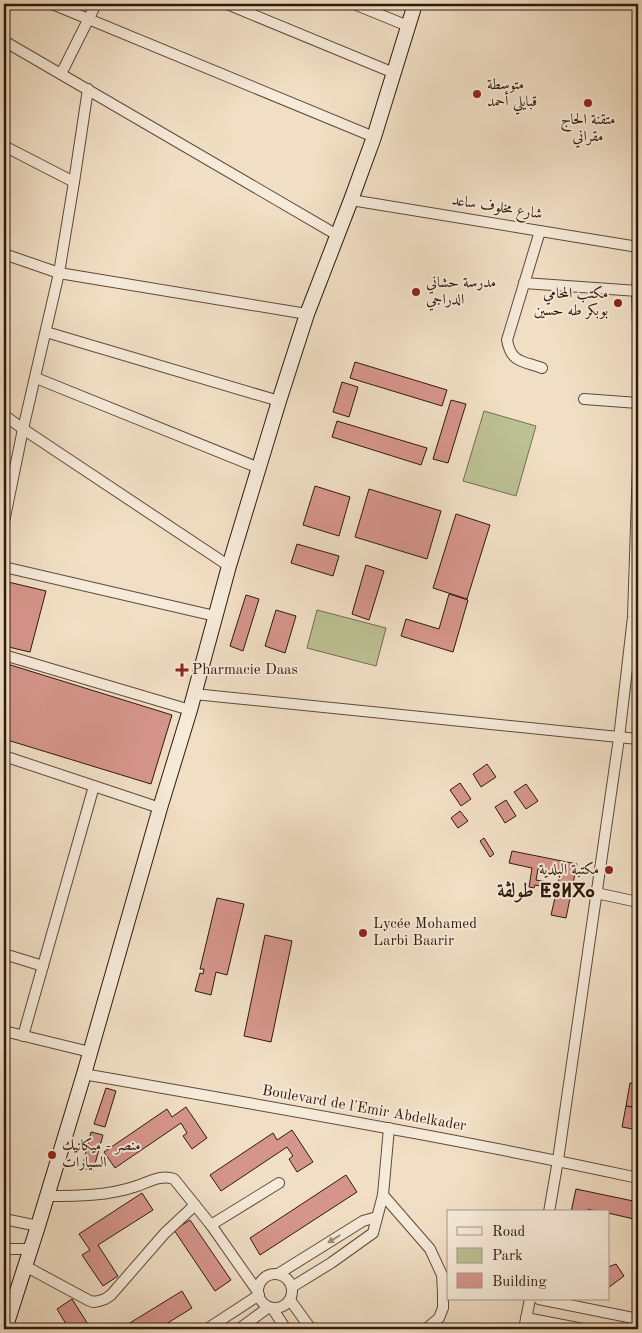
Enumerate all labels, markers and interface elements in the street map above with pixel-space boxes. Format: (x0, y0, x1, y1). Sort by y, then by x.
place label: متوسطة قبايلي أحمد (487, 78, 537, 115)
marker: متوسطة قبايلي أحمد (471, 88, 483, 100)
marker: متقنة الحاج مقراني (582, 97, 594, 109)
place label: متقنة الحاج مقراني (561, 113, 615, 148)
street label: شارع مخلوف ساعد (450, 193, 543, 227)
place label: مدرسة حشاني الدراجي (426, 276, 496, 311)
place label: مكتب المحامي بوبكر طه حسين (534, 285, 608, 320)
marker: مدرسة حشاني الدراجي (410, 286, 422, 298)
marker: مكتب المحامي بوبكر طه حسين (612, 297, 624, 309)
place label: Pharmacie Daas (192, 663, 298, 678)
marker: Pharmacie Daas (176, 664, 188, 676)
place label: مكتبة البلدية (539, 861, 599, 878)
marker: مكتبة البلدية (603, 864, 615, 876)
district label: طولڤة ⵟⵓⵍⴳⴰ (497, 881, 595, 903)
place label: Lycée Mohamed Larbi Baarir (373, 917, 477, 949)
marker: Lycée Mohamed Larbi Baarir (357, 927, 369, 939)
street label: Boulevard de l'Emir Abdelkader (261, 1084, 467, 1134)
place label: منصر - ميكانيك السيارات (62, 1137, 141, 1171)
marker: منصر - ميكانيك السيارات (46, 1149, 58, 1161)
legend (447, 1210, 610, 1300)
text: Road (492, 1225, 526, 1240)
one-way arrow (328, 1234, 341, 1244)
text: Park (492, 1249, 523, 1264)
text: Building (492, 1275, 547, 1290)

